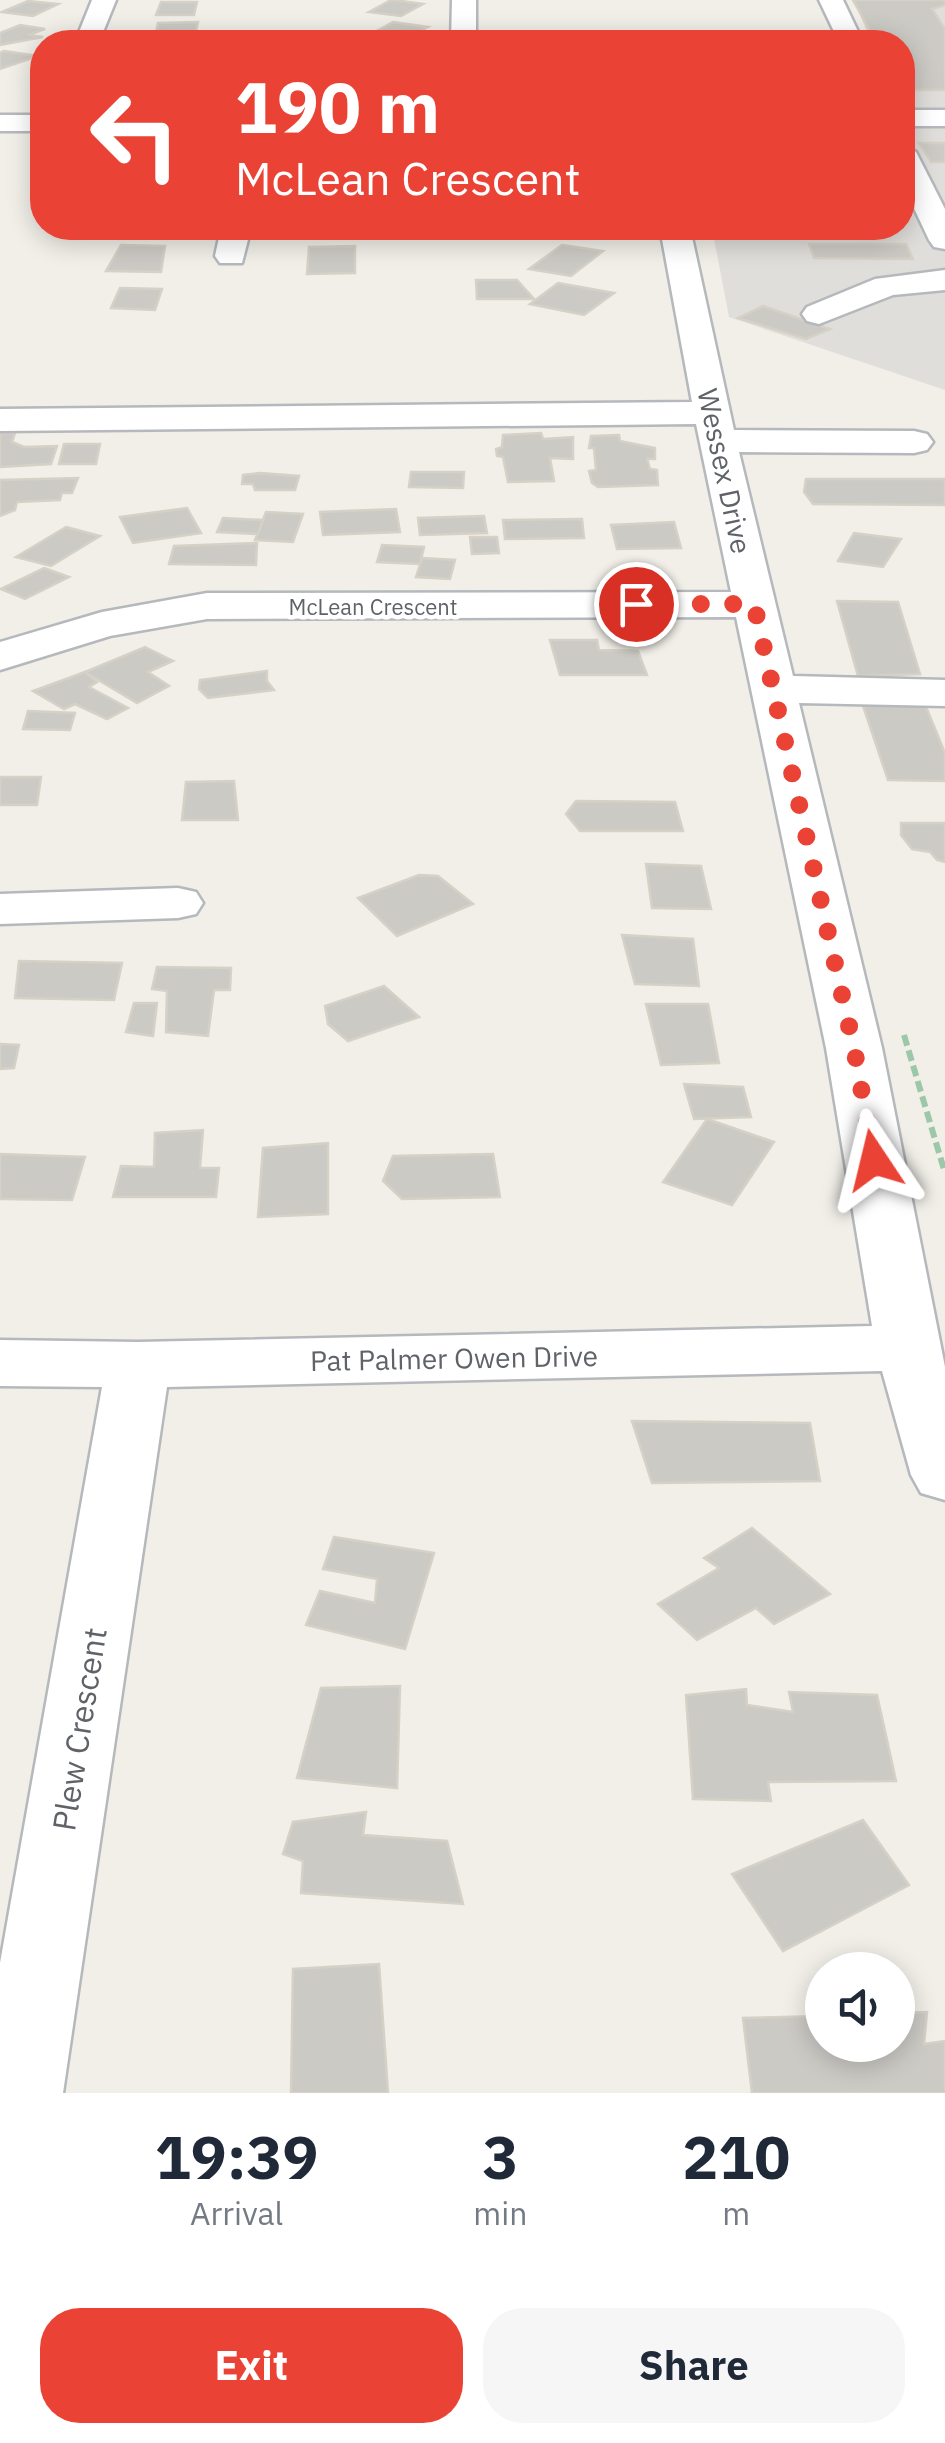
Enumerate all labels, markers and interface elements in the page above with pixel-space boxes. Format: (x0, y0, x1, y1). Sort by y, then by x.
text: 190 m (235, 61, 440, 152)
icon: left (70, 70, 200, 200)
text: McLean Crescent (235, 149, 580, 207)
street label: Wessex Drive (689, 385, 761, 557)
pin (594, 562, 679, 647)
icon: arrive (609, 577, 664, 632)
street label: McLean Crescent (289, 592, 457, 621)
position arrow (822, 1108, 926, 1212)
street label: Pat Palmer Owen Drive (310, 1337, 598, 1379)
street label: Plew Crescent (42, 1624, 116, 1834)
map controls (805, 1952, 915, 2062)
button: sound (805, 1952, 915, 2062)
text: 19:39 (155, 2117, 319, 2196)
text: 3 (482, 2117, 518, 2196)
text: 210 (682, 2117, 790, 2196)
text: Arrival (190, 2192, 283, 2234)
text: min (473, 2192, 527, 2234)
text: m (722, 2192, 750, 2234)
button: Exit (40, 2308, 463, 2423)
button: Share (483, 2308, 905, 2423)

